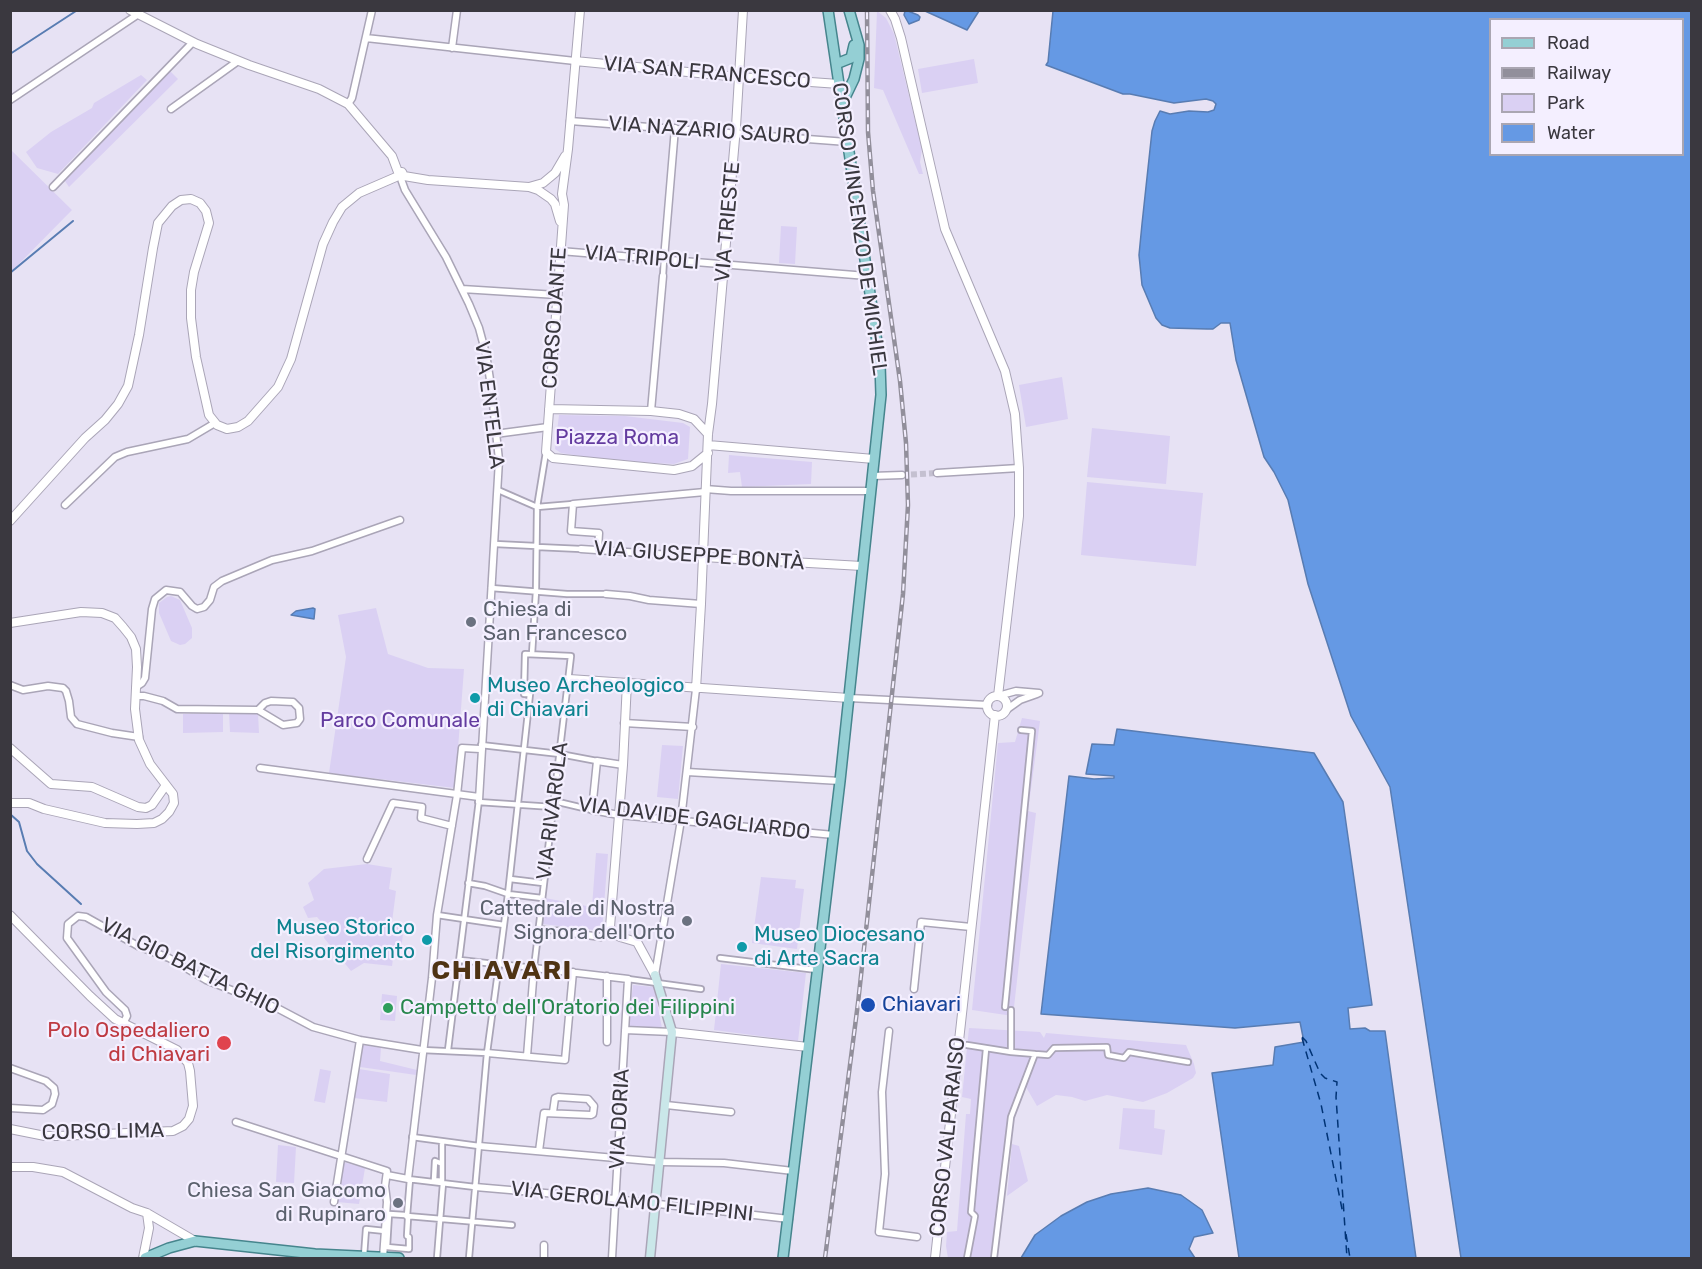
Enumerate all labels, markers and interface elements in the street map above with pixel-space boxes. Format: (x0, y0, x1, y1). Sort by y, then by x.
legend (1489, 18, 1684, 156)
text: Road (1547, 32, 1590, 54)
street label: VIA SAN FRANCESCO (602, 51, 812, 95)
text: Railway (1547, 62, 1611, 84)
street label: CORSO VINCENZO DE MICHIEL (826, 81, 892, 377)
text: Park (1547, 92, 1584, 114)
street label: VIA NAZARIO SAURO (607, 111, 811, 151)
text: Water (1547, 122, 1595, 144)
street label: VIA TRIESTE (710, 161, 746, 283)
street label: VIA TRIPOLI (583, 240, 701, 276)
street label: CORSO DANTE (537, 246, 573, 390)
street label: VIA ENTELLA (469, 340, 509, 470)
park label: Piazza Roma (555, 425, 679, 451)
street label: VIA GIUSEPPE BONTÀ (593, 536, 805, 576)
place label: Chiesa di San Francesco (483, 597, 627, 647)
marker: Chiesa di San Francesco (464, 615, 478, 629)
place label: Museo Archeologico di Chiavari (487, 673, 684, 723)
marker: Museo Archeologico di Chiavari (468, 691, 482, 705)
park label: Parco Comunale (320, 708, 480, 734)
street label: VIA RIVAROLA (532, 741, 574, 881)
street label: VIA DAVIDE GAGLIARDO (576, 792, 812, 846)
place label: Cattedrale di Nostra Signora dell'Orto (480, 896, 675, 946)
street label: VIA GIO BATTA GHIO (97, 913, 283, 1021)
marker: Cattedrale di Nostra Signora dell'Orto (680, 914, 694, 928)
place label: Museo Storico del Risorgimento (250, 915, 415, 965)
place label: Museo Diocesano di Arte Sacra (754, 922, 925, 972)
marker: Museo Storico del Risorgimento (420, 933, 434, 947)
marker: Museo Diocesano di Arte Sacra (735, 940, 749, 954)
district label: CHIAVARI (431, 955, 573, 987)
place label: Chiavari (882, 992, 961, 1018)
place label: Campetto dell'Oratorio dei Filippini (400, 995, 735, 1021)
marker: Chiavari (859, 996, 877, 1014)
marker: Campetto dell'Oratorio dei Filippini (381, 1001, 395, 1015)
place label: Polo Ospedaliero di Chiavari (47, 1018, 210, 1068)
marker: Polo Ospedaliero di Chiavari (215, 1034, 233, 1052)
street label: CORSO VALPARAISO (925, 1036, 971, 1238)
street label: VIA DORIA (605, 1068, 635, 1170)
street label: CORSO LIMA (41, 1118, 165, 1146)
street label: VIA GEROLAMO FILIPPINI (509, 1177, 755, 1227)
place label: Chiesa San Giacomo di Rupinaro (187, 1178, 386, 1228)
marker: Chiesa San Giacomo di Rupinaro (391, 1196, 405, 1210)

